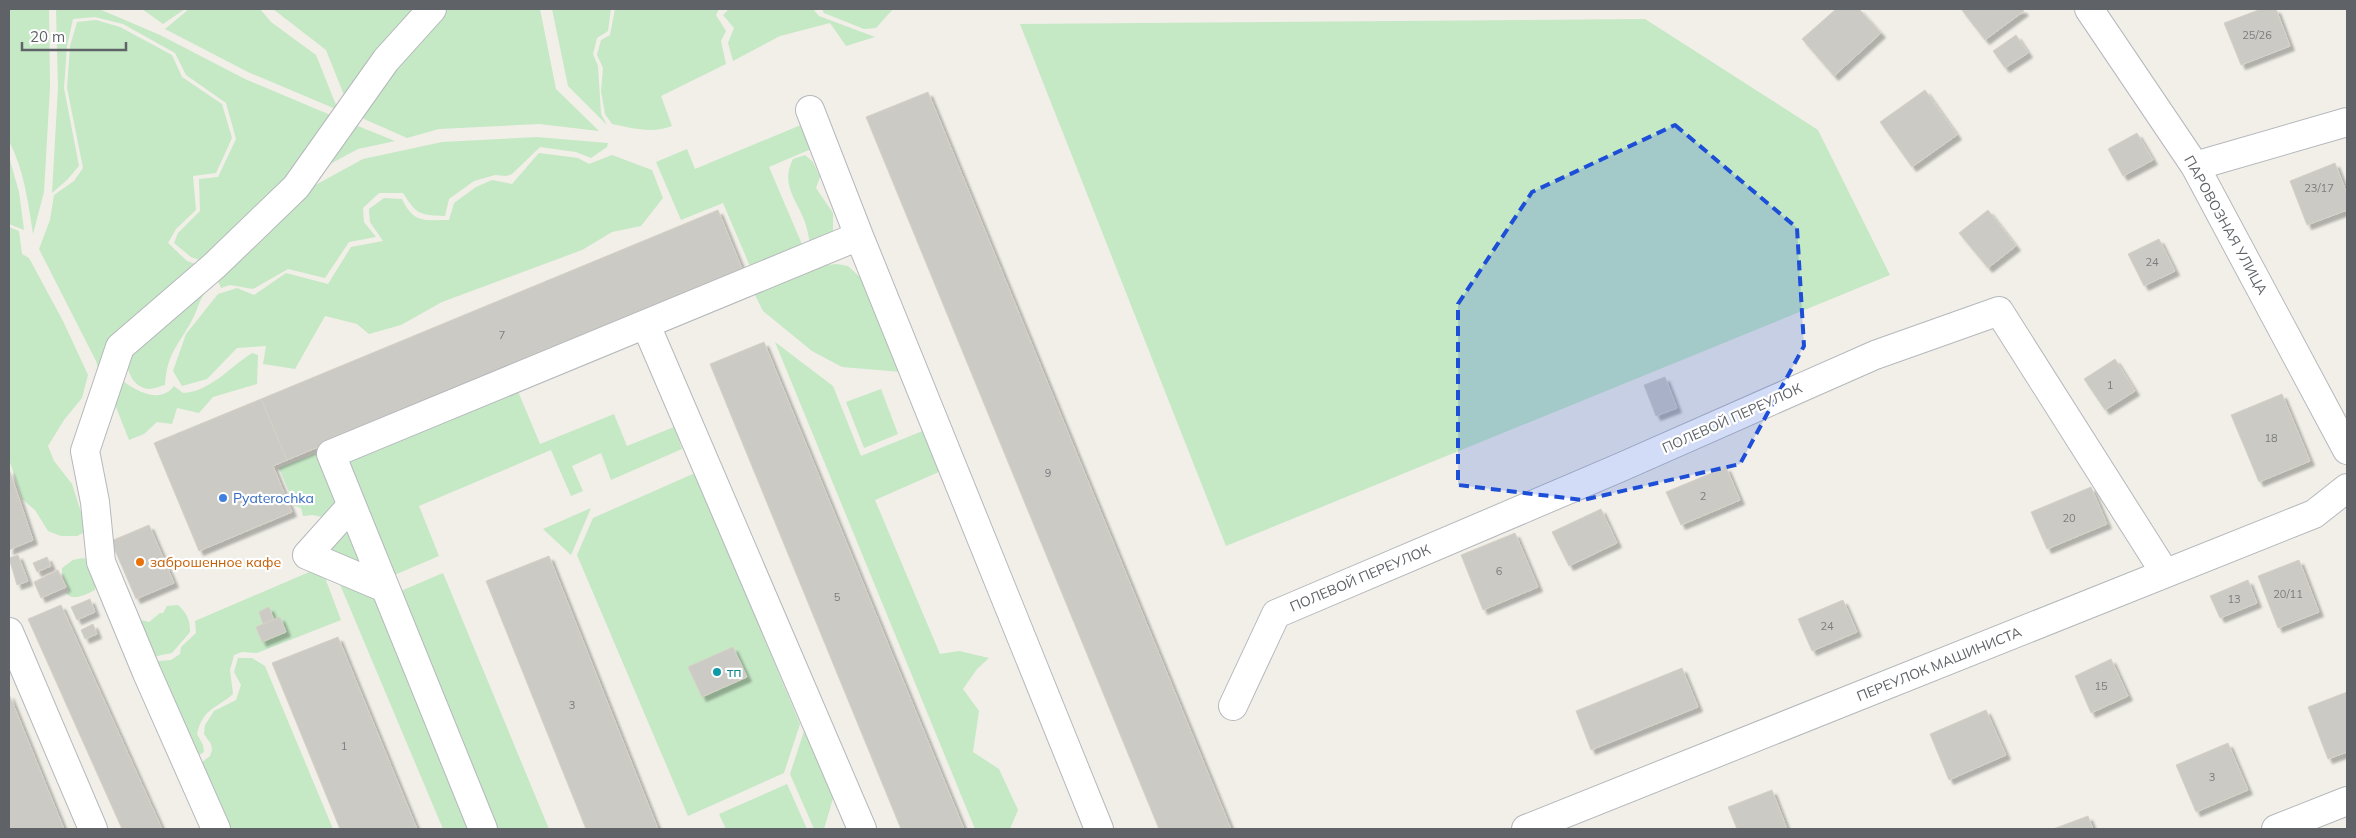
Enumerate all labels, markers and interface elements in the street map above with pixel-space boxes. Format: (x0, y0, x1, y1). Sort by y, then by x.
scale bar (22, 20, 126, 52)
text: 20 m (30, 27, 65, 46)
house number: 25/26 (2242, 28, 2272, 42)
street label: ПАРОВОЗНАЯ УЛИЦА (2180, 152, 2272, 298)
house number: 23/17 (2304, 181, 2334, 195)
house number: 24 (2145, 255, 2159, 269)
house number: 7 (499, 328, 505, 342)
house number: 1 (2107, 378, 2113, 392)
street label: ПОЛЕВОЙ ПЕРЕУЛОК (1659, 379, 1805, 457)
house number: 18 (2264, 431, 2278, 445)
house number: 9 (1045, 466, 1051, 480)
place label: Pyaterochka (233, 489, 314, 507)
house number: 2 (1700, 489, 1707, 503)
marker: Pyaterochka (217, 492, 229, 504)
house number: 20 (2062, 511, 2076, 525)
street label: ПОЛЕВОЙ ПЕРЕУЛОК (1287, 540, 1434, 616)
place label: заброшенное кафе (150, 553, 281, 571)
marker: заброшенное кафе (134, 556, 146, 568)
house number: 6 (1496, 564, 1503, 578)
house number: 20/11 (2273, 587, 2303, 601)
house number: 5 (834, 590, 841, 604)
house number: 13 (2227, 592, 2241, 606)
house number: 24 (1820, 619, 1834, 633)
street label: ПЕРЕУЛОК МАШИНИСТА (1854, 622, 2025, 705)
place label: тп (727, 663, 742, 681)
marker: тп (711, 666, 723, 678)
house number: 15 (2094, 679, 2108, 693)
house number: 3 (569, 698, 575, 712)
house number: 1 (341, 739, 347, 753)
house number: 3 (2209, 770, 2215, 784)

